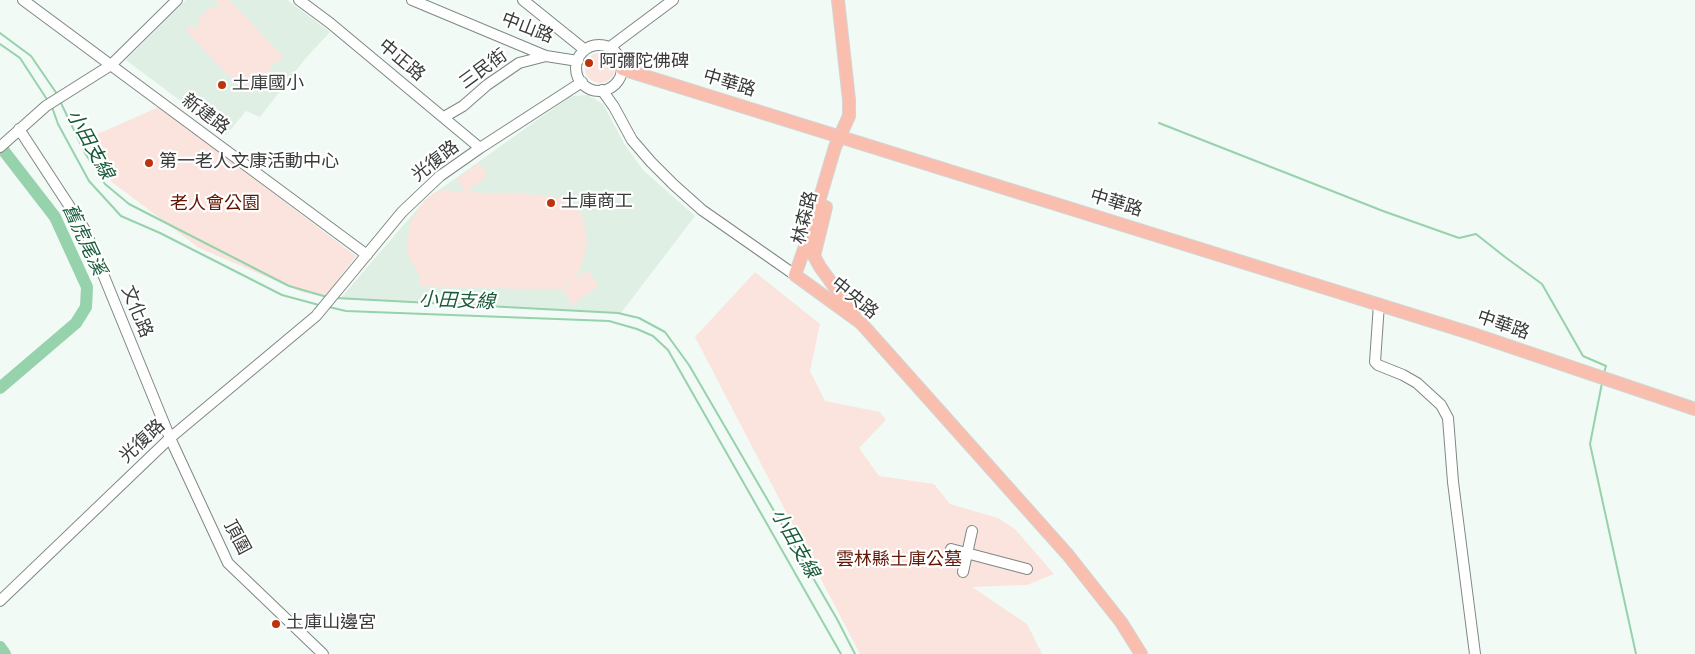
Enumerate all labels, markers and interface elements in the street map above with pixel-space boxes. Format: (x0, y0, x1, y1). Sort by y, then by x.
street label: 中山路 (498, 9, 556, 49)
street label: 中正路 (373, 35, 429, 87)
street label: 三民街 (456, 45, 512, 95)
place label: 阿彌陀佛碑 (599, 52, 689, 74)
marker: 阿彌陀佛碑 (583, 57, 595, 69)
street label: 中華路 (700, 66, 758, 102)
place label: 土庫國小 (232, 74, 304, 96)
marker: 土庫國小 (216, 79, 228, 91)
street label: 新建路 (177, 90, 233, 140)
water label: 小田支線 (61, 106, 117, 184)
street label: 光復路 (408, 137, 464, 187)
place label: 第一老人文康活動中心 (159, 152, 339, 174)
marker: 第一老人文康活動中心 (143, 157, 155, 169)
street label: 中華路 (1087, 186, 1145, 222)
street label: 林森路 (789, 189, 823, 247)
place label: 土庫商工 (561, 192, 633, 214)
park label: 老人會公園 (170, 194, 260, 216)
marker: 土庫商工 (545, 197, 557, 209)
water label: 舊虎尾溪 (57, 201, 109, 279)
street label: 中央路 (826, 274, 882, 324)
street label: 文化路 (116, 283, 156, 341)
water label: 小田支線 (419, 289, 495, 315)
street label: 中華路 (1474, 307, 1532, 345)
street label: 光復路 (116, 416, 170, 468)
water label: 小田支線 (765, 505, 823, 583)
street label: 頂圍 (218, 517, 254, 559)
park label: 雲林縣土庫公墓 (836, 550, 962, 572)
place label: 土庫山邊宮 (286, 613, 376, 635)
marker: 土庫山邊宮 (270, 618, 282, 630)

